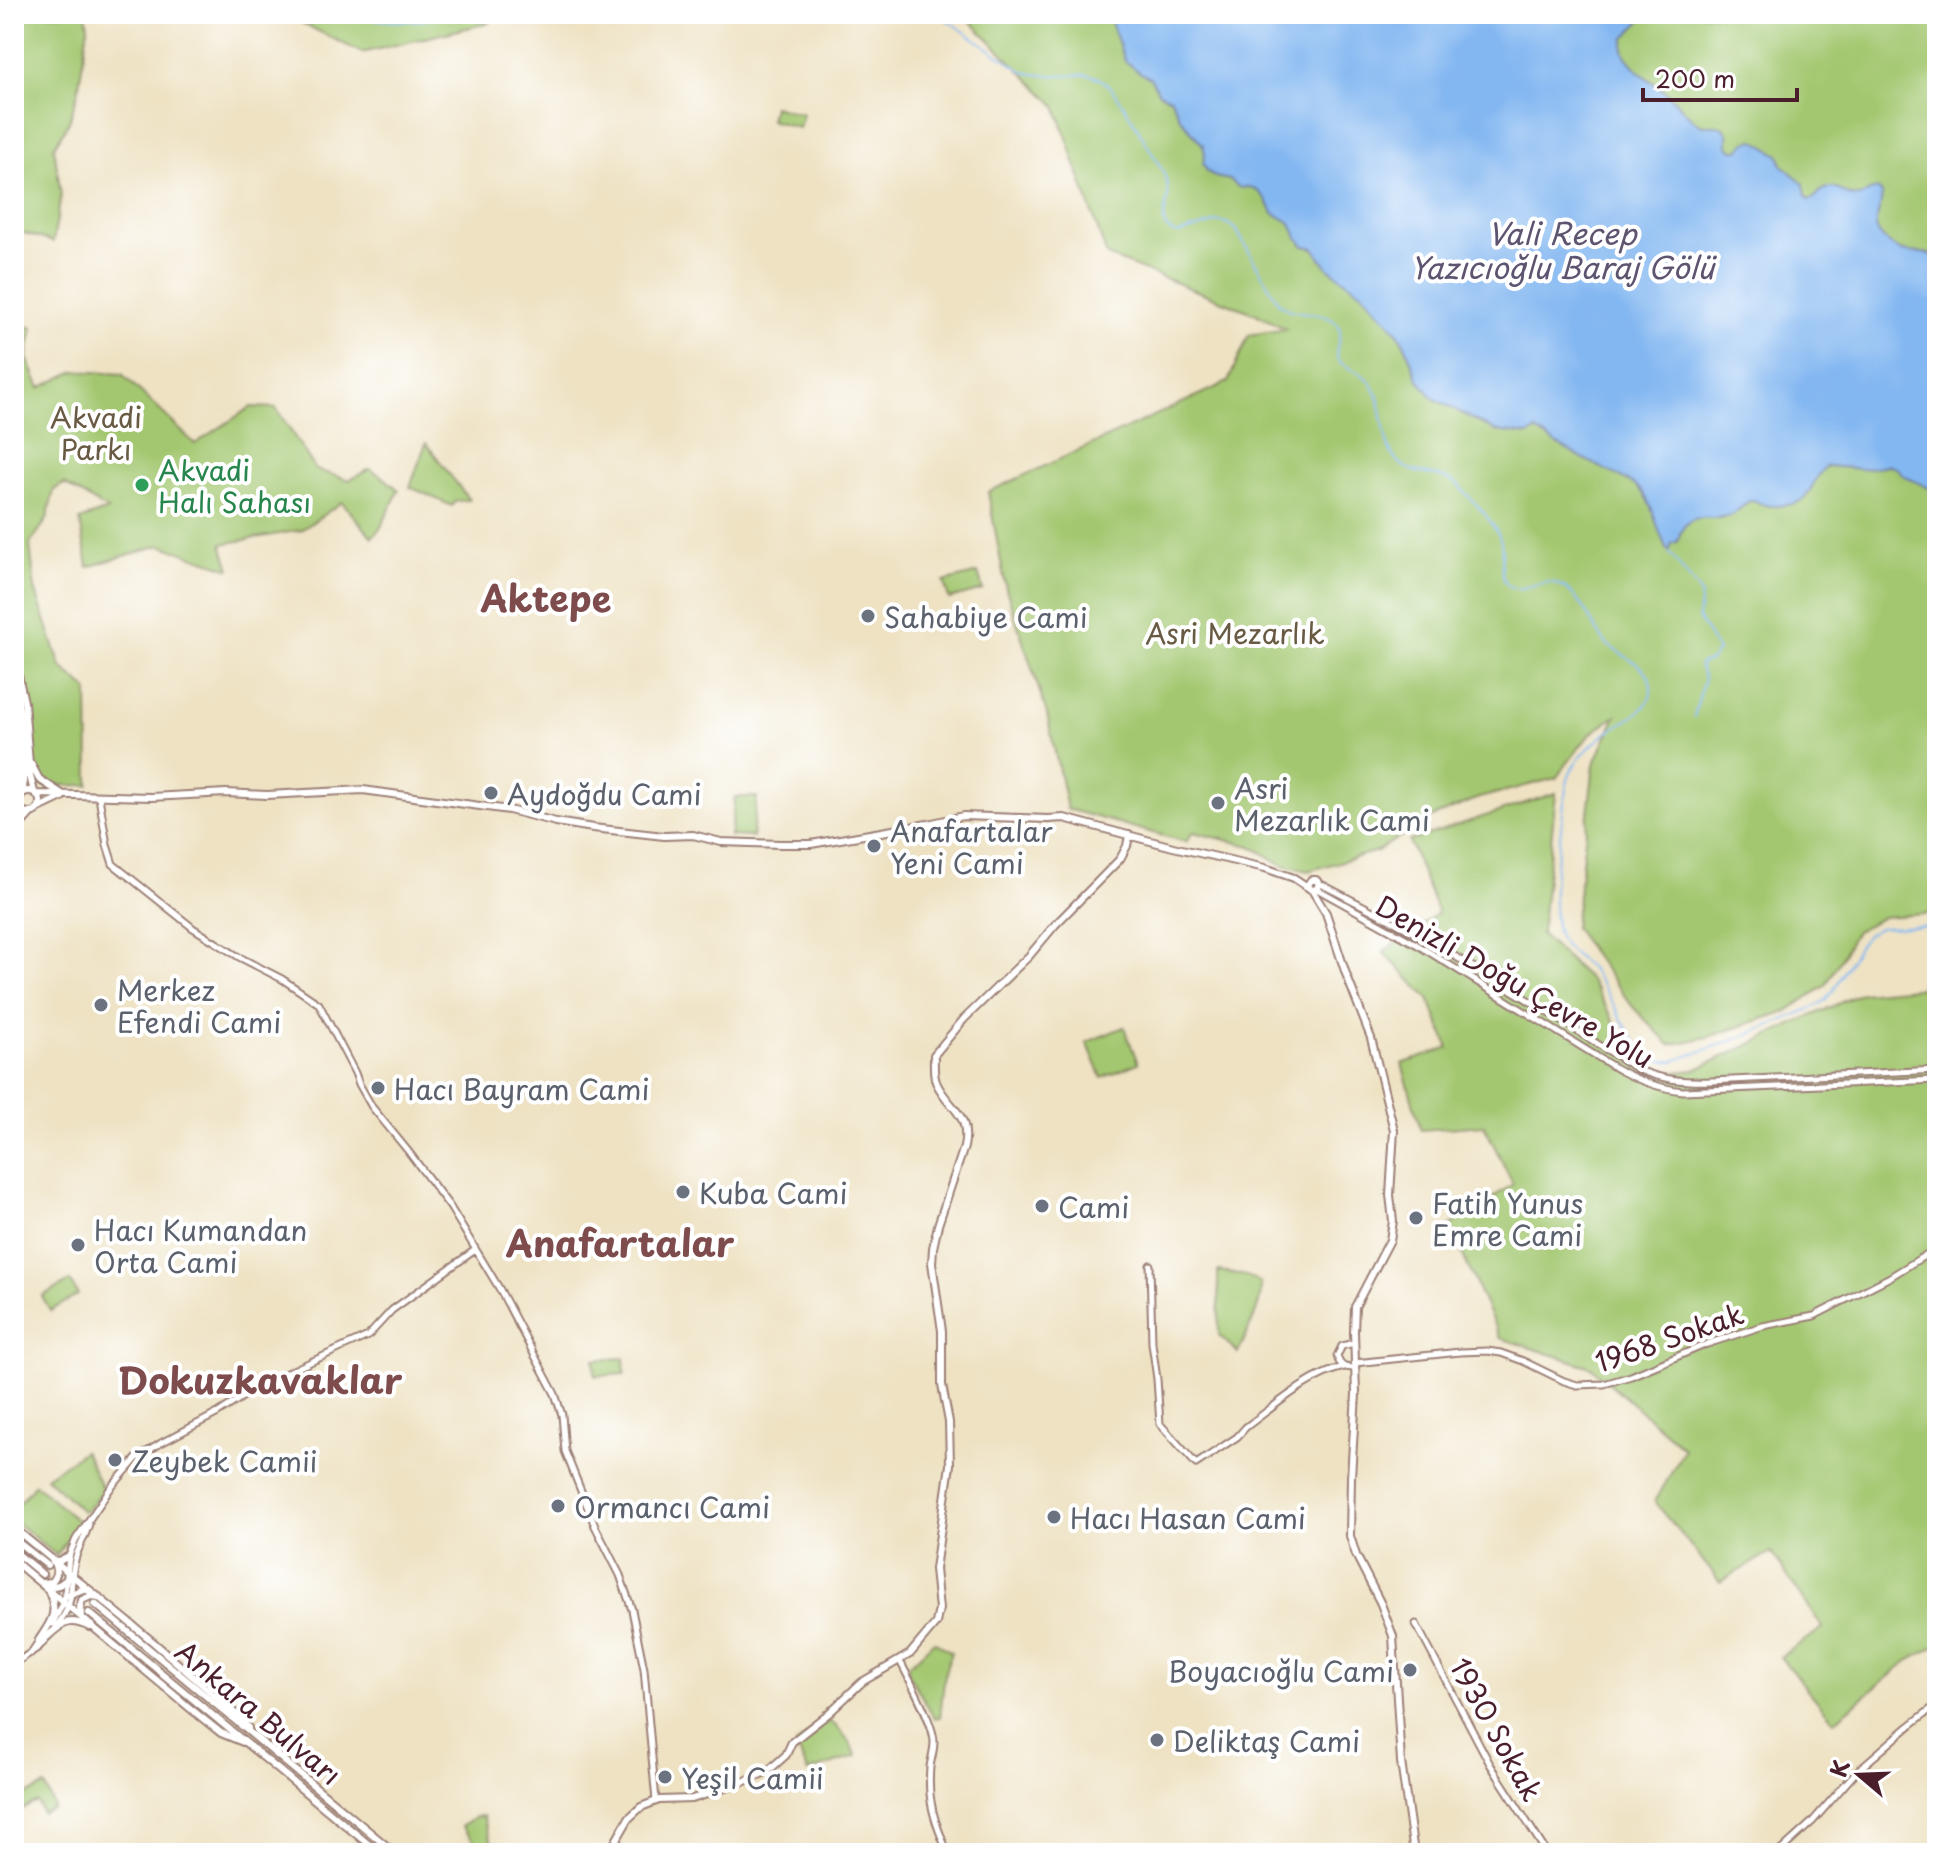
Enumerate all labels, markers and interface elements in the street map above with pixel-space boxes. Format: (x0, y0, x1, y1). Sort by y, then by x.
scale bar (1643, 52, 1797, 102)
text: 200 m (1655, 60, 1735, 96)
water label: Vali Recep Yazıcıoğlu Baraj Gölü (1410, 210, 1717, 289)
park label: Akvadi Parkı (50, 395, 142, 470)
place label: Akvadi Halı Sahası (158, 448, 311, 523)
marker: Akvadi Halı Sahası (133, 476, 151, 494)
district label: Aktepe (480, 570, 611, 624)
place label: Sahabiye Cami (884, 595, 1087, 638)
marker: Sahabiye Cami (859, 607, 877, 625)
park label: Asri Mezarlık (1145, 611, 1325, 654)
place label: Asri Mezarlık Cami (1234, 766, 1430, 841)
place label: Aydoğdu Cami (507, 772, 702, 815)
marker: Aydoğdu Cami (482, 784, 500, 802)
marker: Asri Mezarlık Cami (1209, 794, 1227, 812)
place label: Anafartalar Yeni Cami (890, 809, 1053, 884)
marker: Anafartalar Yeni Cami (865, 837, 883, 855)
street label: Denizli Doğu Çevre Yolu (1368, 884, 1662, 1078)
place label: Merkez Efendi Cami (117, 968, 281, 1043)
marker: Merkez Efendi Cami (92, 996, 110, 1014)
place label: Hacı Bayram Cami (394, 1067, 650, 1110)
marker: Hacı Bayram Cami (369, 1079, 387, 1097)
place label: Kuba Cami (699, 1171, 848, 1214)
place label: Fatih Yunus Emre Cami (1432, 1181, 1583, 1256)
marker: Kuba Cami (674, 1183, 692, 1201)
place label: Cami (1058, 1185, 1129, 1228)
marker: Cami (1033, 1197, 1051, 1215)
place label: Hacı Kumandan Orta Cami (94, 1208, 307, 1283)
marker: Fatih Yunus Emre Cami (1407, 1209, 1425, 1227)
district label: Anafartalar (505, 1215, 735, 1269)
marker: Hacı Kumandan Orta Cami (69, 1236, 87, 1254)
street label: 1968 Sokak (1589, 1292, 1749, 1382)
district label: Dokuzkavaklar (118, 1352, 403, 1406)
place label: Zeybek Camii (131, 1439, 317, 1482)
marker: Zeybek Camii (106, 1451, 124, 1469)
place label: Ormancı Cami (574, 1485, 770, 1528)
place label: Hacı Hasan Cami (1070, 1496, 1306, 1539)
marker: Ormancı Cami (549, 1497, 567, 1515)
marker: Hacı Hasan Cami (1045, 1508, 1063, 1526)
street label: Ankara Bulvarı (166, 1629, 352, 1795)
place label: Boyacıoğlu Cami (1168, 1649, 1394, 1692)
street label: 1930 Sokak (1440, 1649, 1554, 1809)
marker: Boyacıoğlu Cami (1401, 1661, 1419, 1679)
place label: Deliktaş Cami (1173, 1719, 1360, 1762)
marker: Deliktaş Cami (1148, 1731, 1166, 1749)
north arrow (1819, 1735, 1899, 1815)
text: K (1820, 1755, 1857, 1781)
place label: Yeşil Camii (681, 1756, 824, 1799)
marker: Yeşil Camii (656, 1768, 674, 1786)

